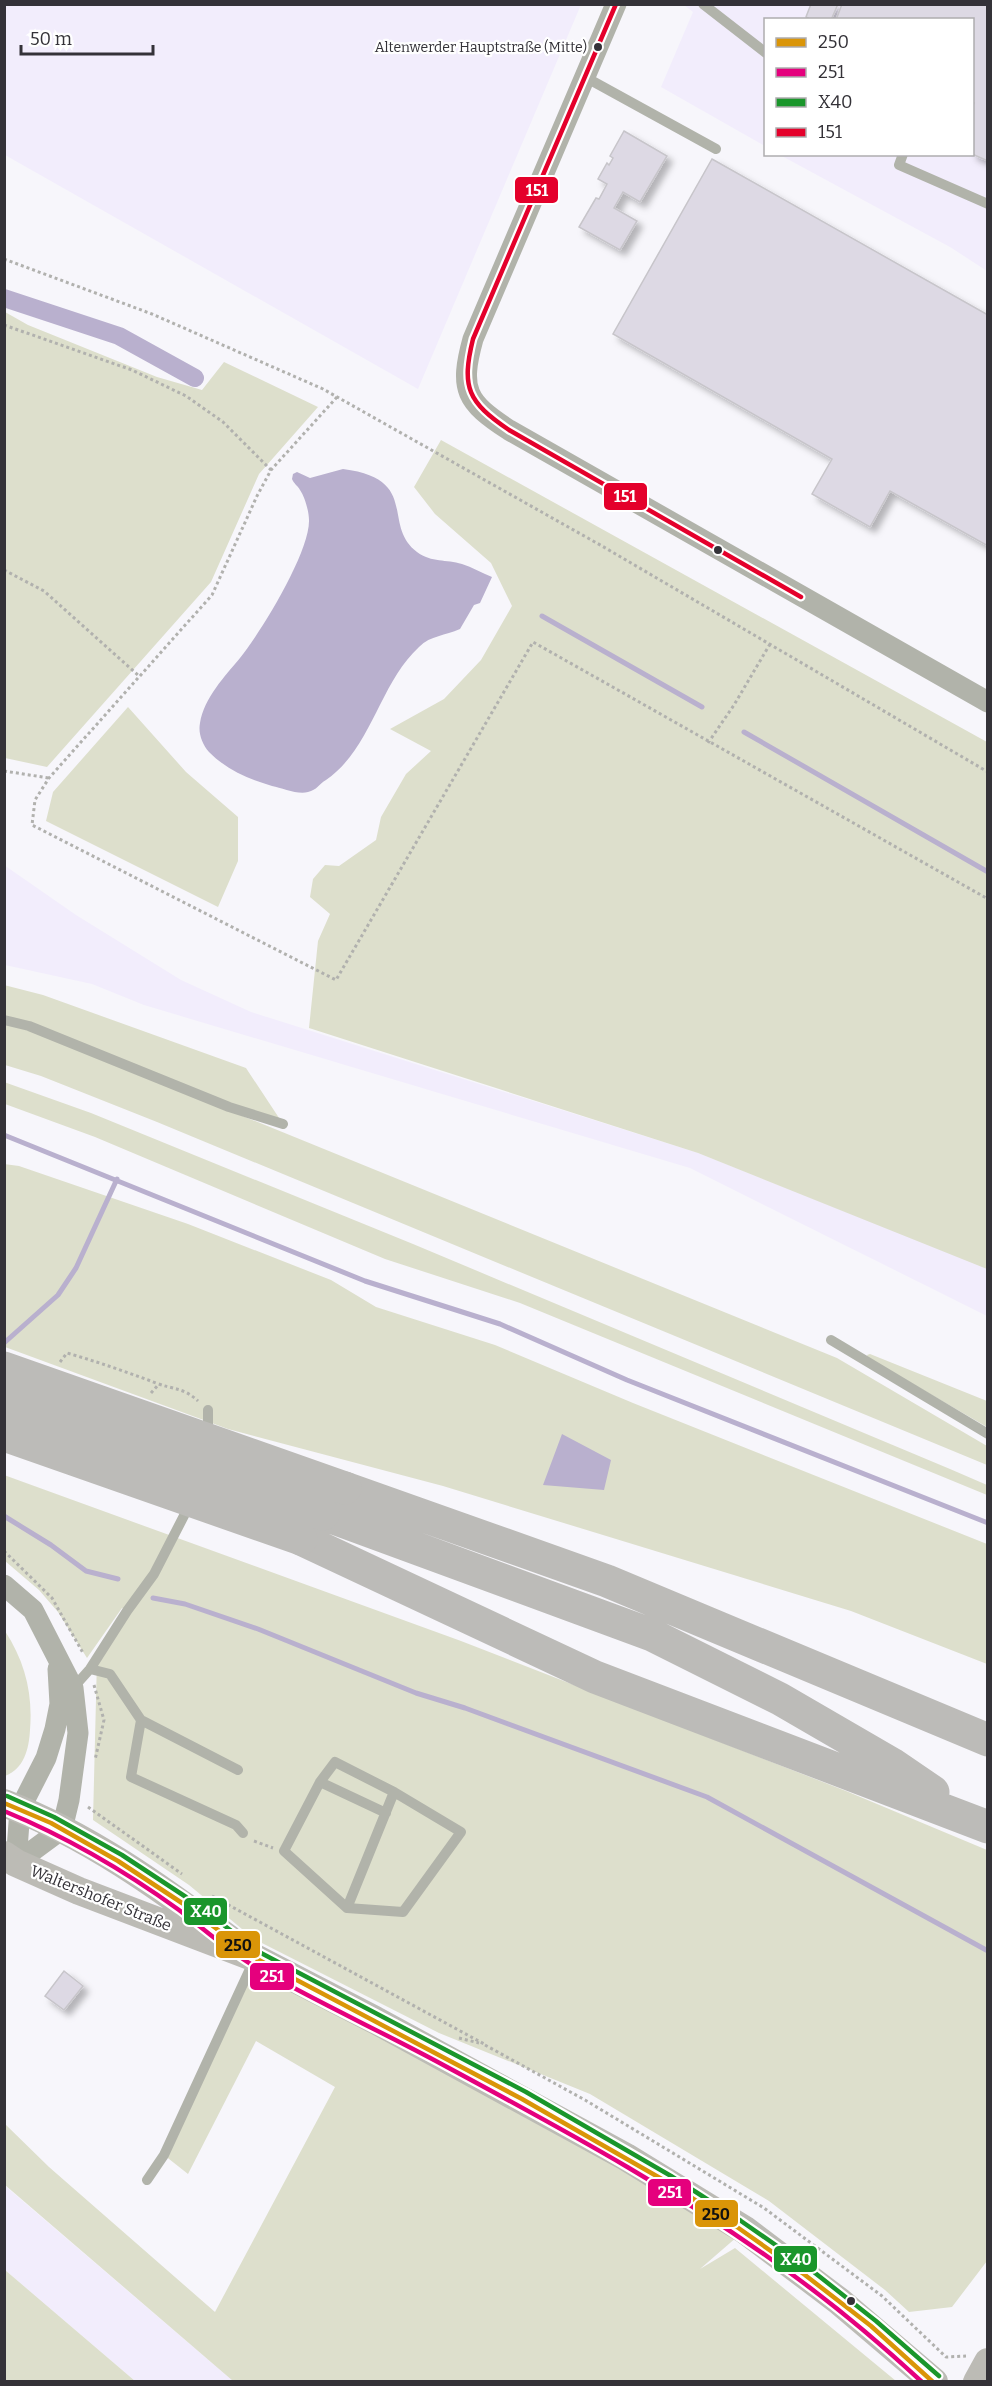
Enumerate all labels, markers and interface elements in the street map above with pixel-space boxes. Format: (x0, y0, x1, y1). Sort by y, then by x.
scale bar (21, 18, 153, 56)
legend (764, 18, 974, 156)
text: 50 m (30, 28, 72, 50)
text: 250 (818, 31, 849, 53)
place label: Altenwerder Hauptstraße (Mitte) (375, 39, 587, 56)
marker: Altenwerder Hauptstraße (Mitte) (592, 41, 604, 53)
text: 251 (818, 61, 845, 83)
text: X40 (818, 91, 853, 113)
text: 151 (818, 121, 843, 143)
line badge: 151 (514, 176, 559, 204)
text: 151 (526, 181, 548, 200)
line badge: 151 (603, 482, 648, 511)
text: 151 (614, 487, 636, 506)
unlabelled marker (712, 544, 724, 556)
street label: Waltershofer Straße (28, 1861, 174, 1935)
line badge: X40 (183, 1897, 228, 1926)
text: X40 (190, 1902, 222, 1921)
line badge: 250 (215, 1930, 261, 1959)
text: 250 (224, 1936, 252, 1955)
line badge: 251 (249, 1962, 295, 1991)
text: 251 (260, 1967, 284, 1986)
line badge: 251 (647, 2178, 692, 2207)
text: 251 (658, 2183, 682, 2202)
line badge: 250 (694, 2199, 739, 2228)
text: 250 (702, 2205, 730, 2224)
line badge: X40 (773, 2245, 818, 2273)
text: X40 (780, 2250, 812, 2269)
unlabelled marker (845, 2295, 857, 2307)

